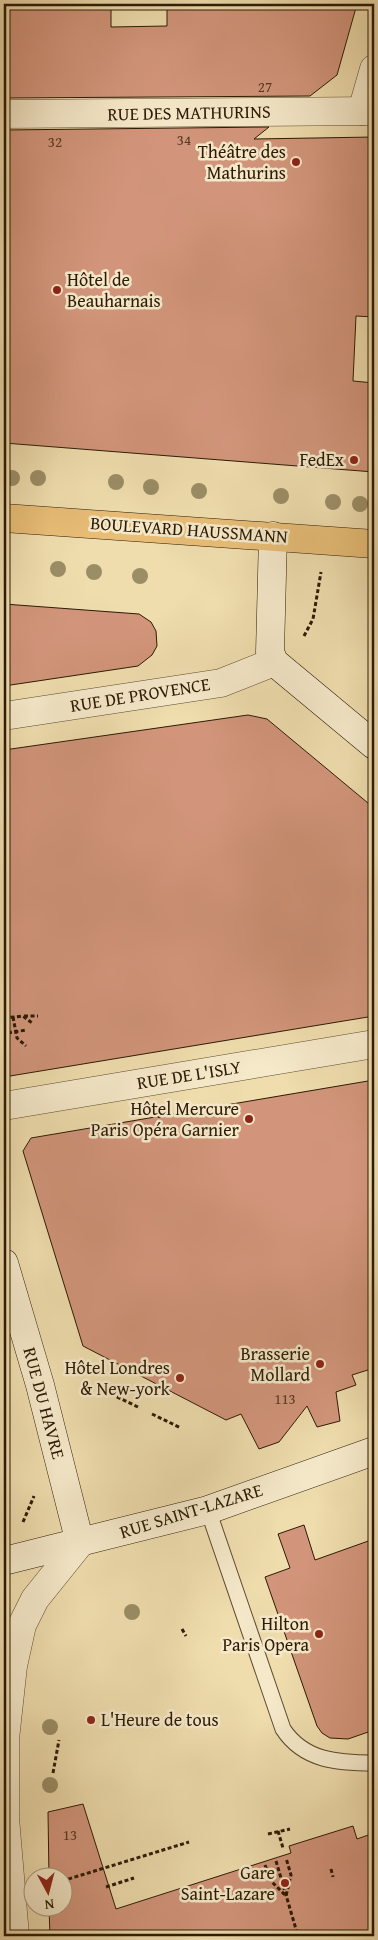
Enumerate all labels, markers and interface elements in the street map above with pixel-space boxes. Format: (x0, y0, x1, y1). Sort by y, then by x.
house number: 27 (258, 76, 272, 97)
street label: RUE DES MATHURINS (107, 98, 271, 127)
house number: 34 (177, 129, 191, 150)
house number: 32 (48, 131, 62, 152)
place label: Théâtre des Mathurins (198, 138, 286, 186)
marker: Théâtre des Mathurins (290, 156, 302, 168)
place label: Hôtel de Beauharnais (67, 266, 161, 314)
marker: Hôtel de Beauharnais (51, 284, 63, 296)
place label: FedEx (300, 446, 345, 473)
marker: FedEx (348, 454, 360, 466)
street label: BOULEVARD HAUSSMANN (89, 509, 289, 550)
street label: RUE DE PROVENCE (68, 670, 212, 719)
street label: RUE DE L'ISLY (135, 1053, 243, 1096)
place label: Hôtel Mercure Paris Opéra Garnier (91, 1095, 240, 1143)
marker: Hôtel Mercure Paris Opéra Garnier (243, 1113, 255, 1125)
place label: Brasserie Mollard (240, 1340, 310, 1388)
street label: RUE DU HAVRE (17, 1344, 72, 1462)
place label: Hôtel Londres & New-york (65, 1354, 171, 1402)
marker: Brasserie Mollard (314, 1358, 326, 1370)
marker: Hôtel Londres & New-york (174, 1372, 186, 1384)
house number: 113 (274, 1388, 296, 1409)
street label: RUE SAINT-LAZARE (116, 1476, 266, 1545)
place label: Hilton Paris Opera (222, 1610, 309, 1658)
marker: Hilton Paris Opera (313, 1628, 325, 1640)
place label: L'Heure de tous (101, 1706, 219, 1733)
marker: L'Heure de tous (85, 1714, 97, 1726)
house number: 13 (63, 1824, 77, 1845)
place label: Gare Saint-Lazare (181, 1859, 275, 1907)
north arrow (22, 1868, 72, 1918)
marker: Gare Saint-Lazare (279, 1877, 291, 1889)
text: N (43, 1894, 55, 1915)

